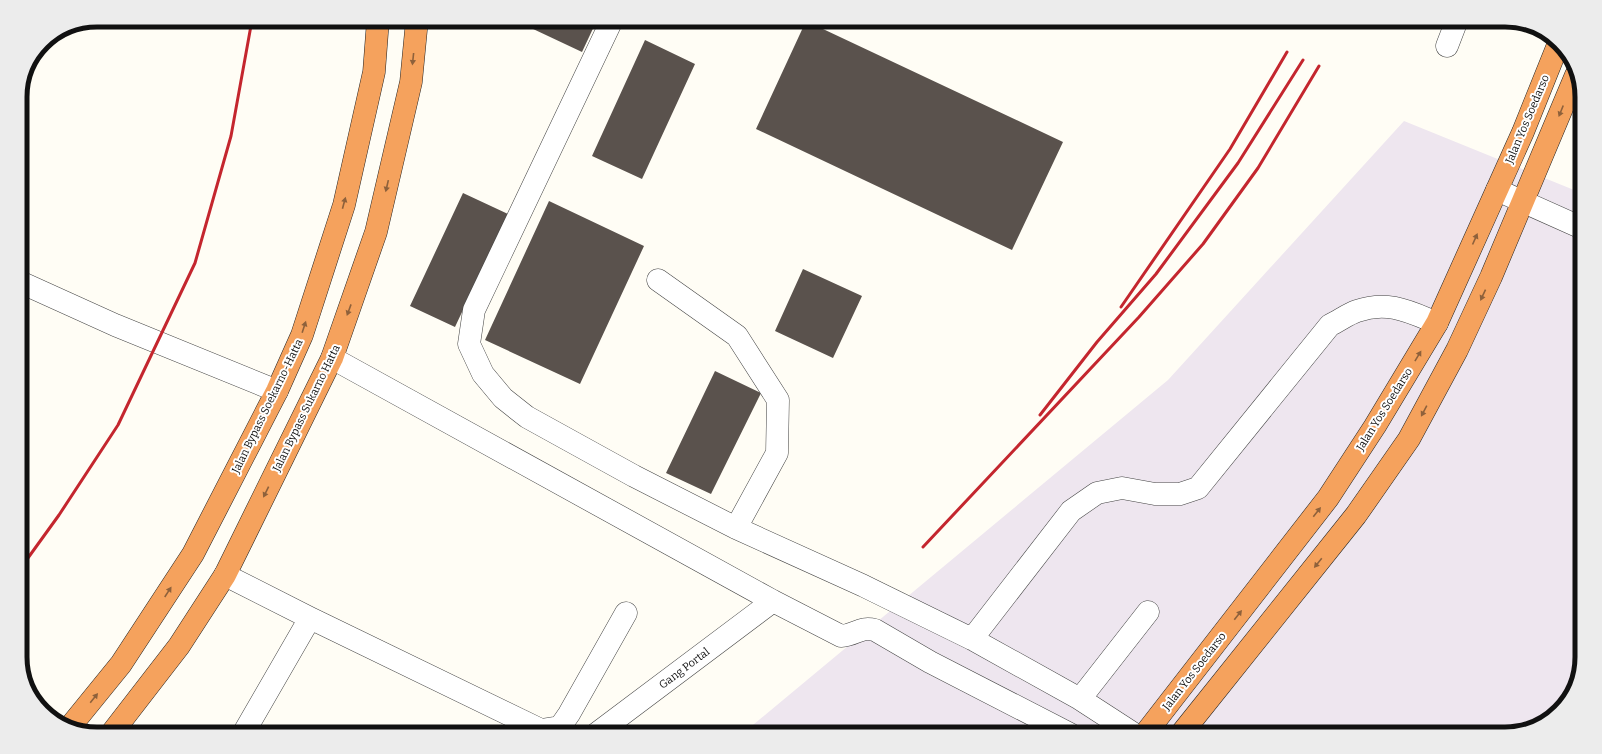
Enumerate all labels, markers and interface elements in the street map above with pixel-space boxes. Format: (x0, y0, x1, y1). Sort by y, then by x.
one-way arrow (410, 53, 416, 65)
street label: Jalan Yos Soedarso (1503, 73, 1552, 166)
one-way arrow (1558, 105, 1564, 116)
one-way arrow (383, 180, 389, 192)
one-way arrow (341, 197, 347, 209)
one-way arrow (1473, 233, 1479, 245)
one-way arrow (1480, 289, 1486, 300)
one-way arrow (346, 305, 352, 317)
one-way arrow (302, 321, 308, 333)
street label: Jalan Bypass Soekarno-Hatta (229, 337, 306, 476)
street label: Jalan Bypass Sukarno Hatta (270, 343, 343, 475)
one-way arrow (1414, 350, 1421, 362)
street label: Jalan Yos Soedarso (1353, 365, 1415, 454)
one-way arrow (1421, 405, 1427, 416)
one-way arrow (263, 486, 269, 497)
one-way arrow (1313, 507, 1321, 517)
one-way arrow (1313, 557, 1322, 568)
one-way arrow (165, 586, 172, 598)
one-way arrow (1233, 609, 1242, 620)
street label: Jalan Yos Soedarso (1159, 630, 1229, 714)
street label: Gang Portal (656, 645, 712, 692)
one-way arrow (89, 693, 98, 703)

